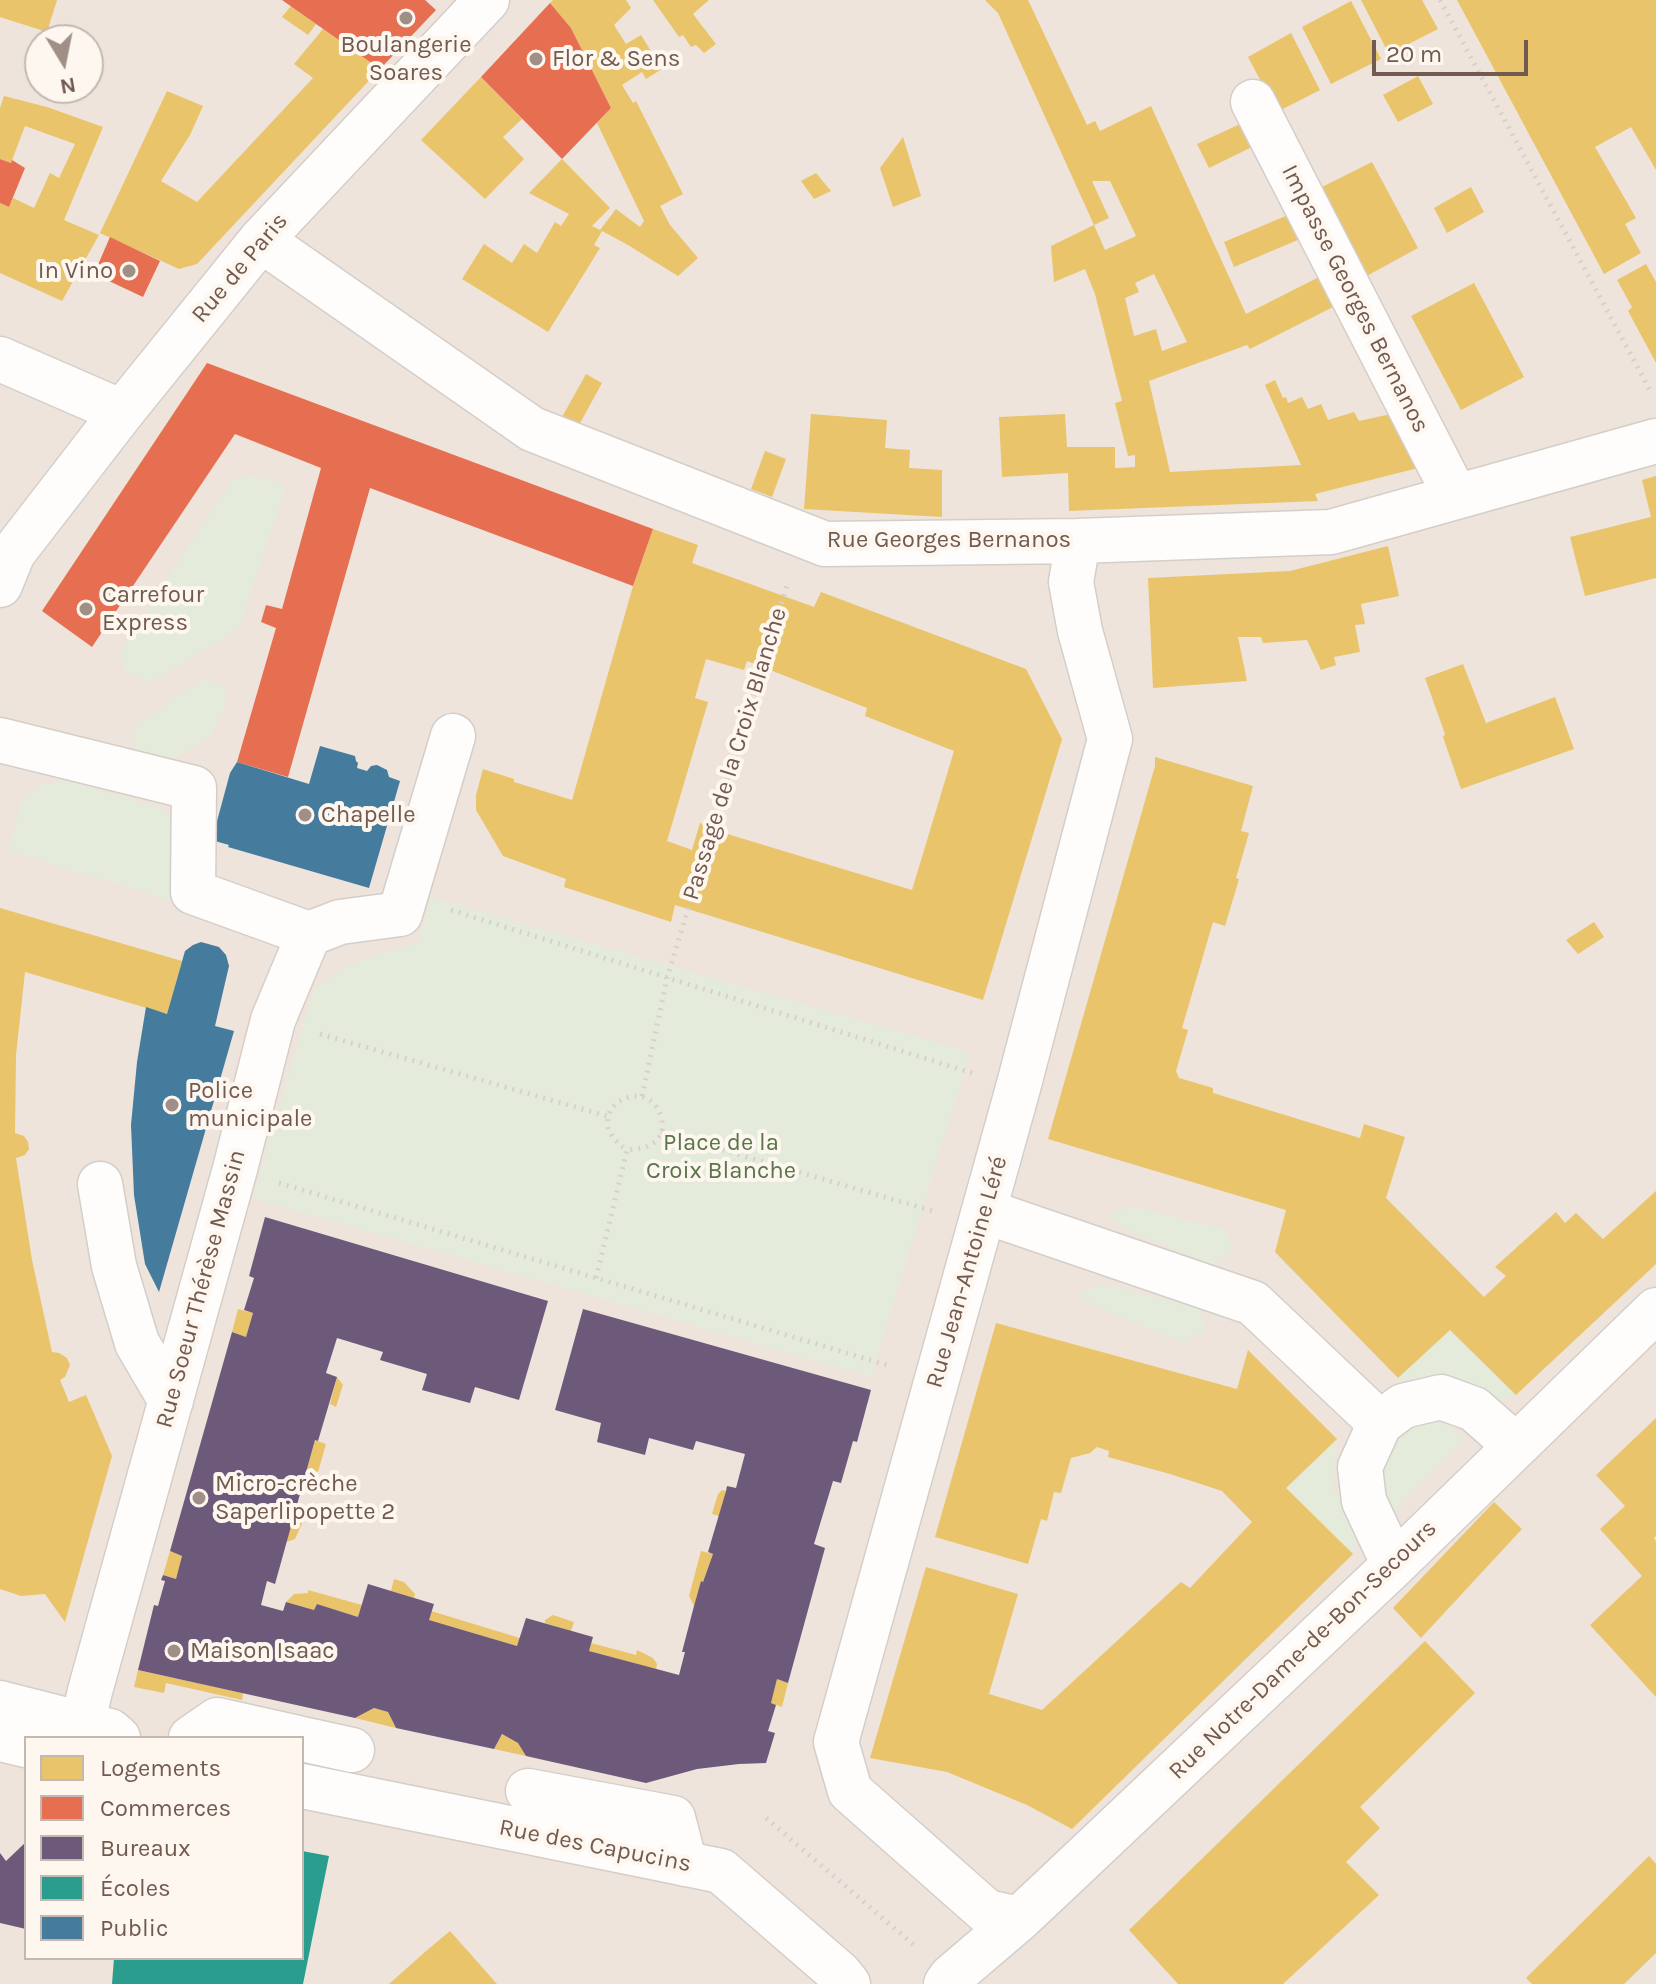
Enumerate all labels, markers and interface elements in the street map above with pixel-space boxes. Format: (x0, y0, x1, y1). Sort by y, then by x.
marker: Boulangerie Soares (397, 9, 415, 27)
north arrow (24, 24, 104, 104)
scale bar (1376, 24, 1532, 74)
place label: Boulangerie Soares (340, 31, 472, 87)
text: 20 m (1386, 40, 1442, 68)
place label: Flor & Sens (552, 45, 680, 73)
marker: Flor & Sens (527, 50, 545, 68)
text: N (58, 71, 78, 100)
street label: Impasse Georges Bernanos (1275, 160, 1435, 438)
street label: Rue de Paris (186, 207, 294, 329)
place label: In Vino (38, 257, 113, 285)
marker: In Vino (120, 262, 138, 280)
street label: Rue Georges Bernanos (827, 526, 1071, 554)
place label: Carrefour Express (102, 581, 204, 637)
marker: Carrefour Express (77, 600, 95, 618)
street label: Passage de la Croix Blanche (677, 604, 793, 904)
place label: Chapelle (321, 801, 416, 829)
marker: Chapelle (296, 806, 314, 824)
place label: Police municipale (188, 1077, 312, 1133)
marker: Police municipale (163, 1096, 181, 1114)
park label: Place de la Croix Blanche (646, 1129, 796, 1185)
street label: Rue Soeur Thérèse Massin (150, 1147, 252, 1431)
street label: Rue Jean-Antoine Léré (920, 1153, 1014, 1391)
place label: Micro-crèche Saperlipopette 2 (215, 1470, 395, 1526)
marker: Micro-crèche Saperlipopette 2 (190, 1489, 208, 1507)
street label: Rue Notre-Dame-de-Bon-Secours (1163, 1514, 1443, 1786)
place label: Maison Isaac (190, 1637, 335, 1665)
marker: Maison Isaac (165, 1642, 183, 1660)
legend (24, 1736, 304, 1960)
text: Logements (100, 1754, 221, 1782)
text: Commerces (100, 1794, 231, 1822)
street label: Rue des Capucins (496, 1813, 694, 1879)
text: Bureaux (100, 1834, 190, 1862)
text: Écoles (100, 1874, 171, 1902)
text: Public (100, 1914, 168, 1942)

